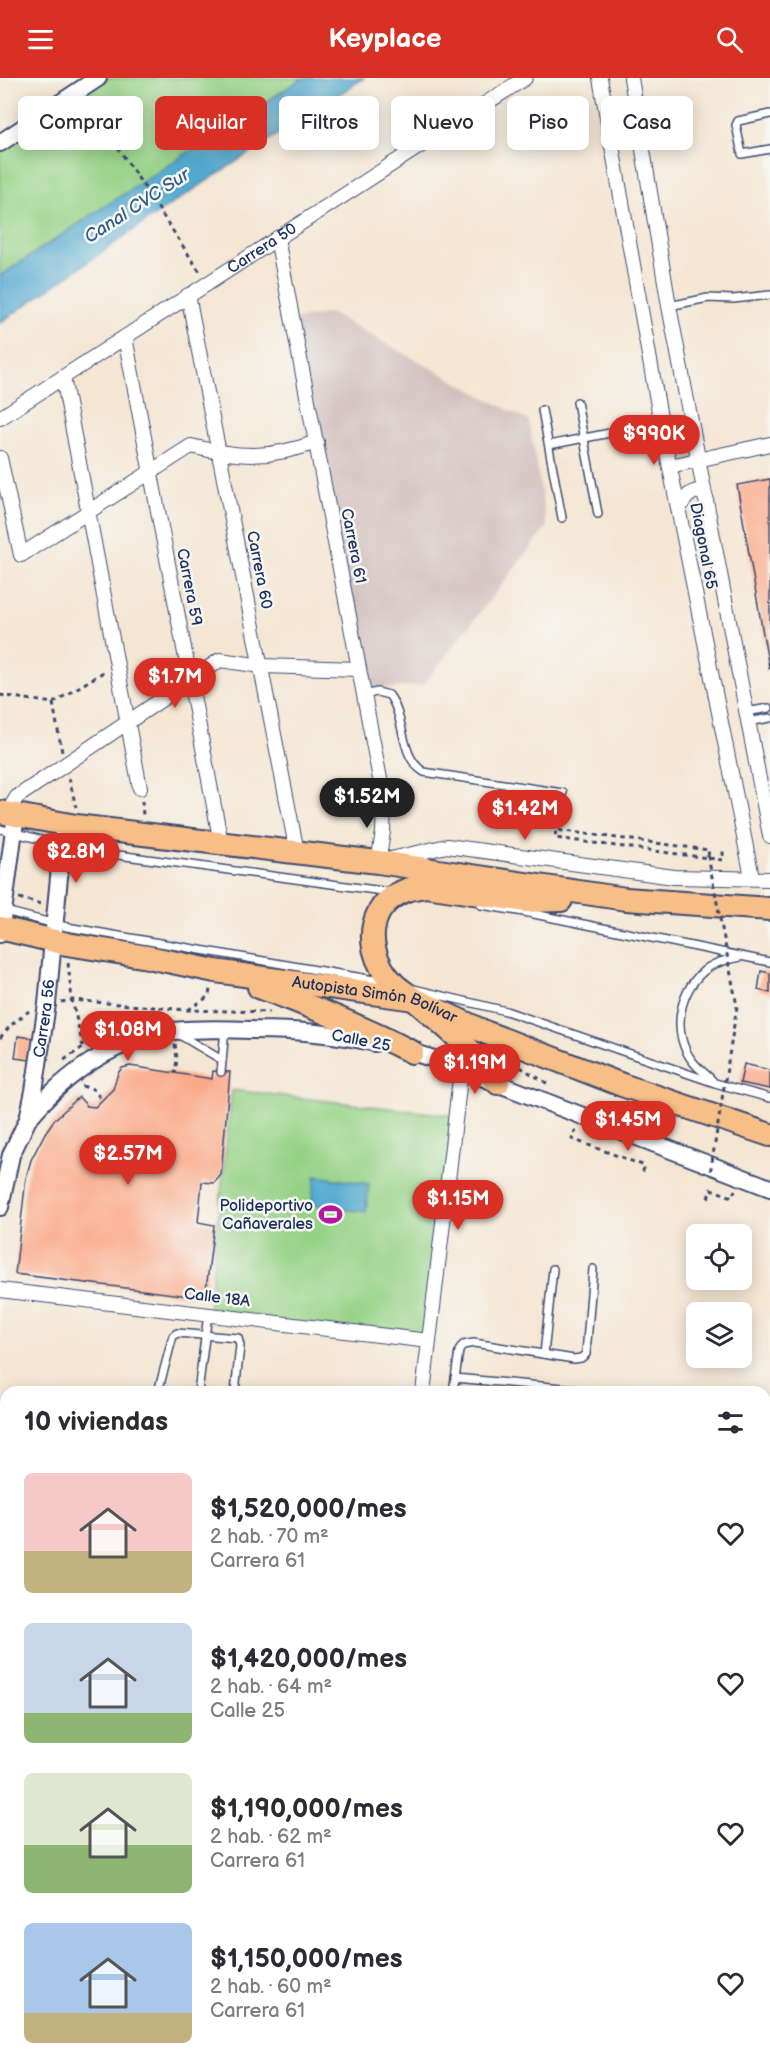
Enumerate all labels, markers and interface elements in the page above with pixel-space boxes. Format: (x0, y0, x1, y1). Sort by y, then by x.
icon: menu (24, 23, 57, 56)
text: Keyplace (328, 23, 442, 55)
icon: search (713, 23, 746, 56)
chip: Comprar (18, 96, 143, 150)
chip: Alquilar (155, 96, 267, 150)
chip: Filtros (279, 96, 379, 150)
chip: Nuevo (391, 96, 495, 150)
chip: Piso (507, 96, 589, 150)
chip: Casa (601, 96, 693, 150)
water label: Canal CVC Sur (81, 163, 195, 248)
street label: Carrera 50 (224, 219, 300, 278)
pin: $990K (612, 415, 696, 466)
text: $990K (623, 422, 685, 446)
street label: Diagonal 65 (685, 501, 721, 591)
street label: Carrera 61 (336, 507, 370, 585)
street label: Carrera 60 (242, 529, 276, 611)
street label: Carrera 59 (172, 547, 206, 627)
pin: $1.7M (133, 658, 217, 709)
text: $1.7M (148, 665, 202, 689)
pin: $1.52M (318, 778, 416, 829)
text: $1.52M (334, 785, 400, 809)
pin: $1.42M (476, 790, 574, 841)
text: $1.42M (492, 797, 559, 821)
pin: $2.8M (34, 833, 118, 884)
text: $2.8M (47, 840, 105, 864)
street label: Autopista Simón Bolívar (291, 972, 460, 1027)
street label: Carrera 56 (30, 978, 59, 1059)
pin: $1.08M (79, 1011, 177, 1062)
text: $1.08M (94, 1018, 162, 1042)
street label: Calle 25 (330, 1026, 392, 1056)
pin: $1.19M (426, 1044, 524, 1095)
text: $1.19M (443, 1051, 507, 1075)
pin: $1.45M (579, 1101, 677, 1152)
text: $1.45M (595, 1108, 661, 1132)
pin: $2.57M (79, 1135, 177, 1186)
text: $2.57M (93, 1142, 163, 1166)
pin: $1.15M (409, 1180, 507, 1231)
text: $1.15M (426, 1187, 490, 1211)
place label: Polideportivo Cañaverales (220, 1197, 313, 1234)
sports icon: Polideportivo Cañaverales (318, 1202, 344, 1228)
map controls (686, 1224, 752, 1368)
button: locate (686, 1224, 752, 1290)
street label: Calle 18A (183, 1285, 251, 1312)
button: layers (686, 1302, 752, 1368)
icon: filters (714, 1406, 747, 1439)
text: 10 viviendas (24, 1407, 168, 1438)
text: $1,520,000/mes (210, 1494, 407, 1525)
icon: home (72, 1497, 144, 1569)
icon: heart (714, 1517, 747, 1550)
text: 2 hab. · 70 m² (210, 1525, 329, 1549)
text: Carrera 61 (210, 1549, 305, 1573)
text: $1,420,000/mes (210, 1644, 407, 1675)
icon: home (72, 1647, 144, 1719)
icon: heart (714, 1667, 747, 1700)
text: 2 hab. · 64 m² (210, 1675, 332, 1699)
text: Calle 25 (210, 1699, 285, 1723)
text: $1,190,000/mes (210, 1794, 403, 1825)
icon: home (72, 1797, 144, 1869)
icon: heart (714, 1817, 747, 1850)
text: 2 hab. · 62 m² (210, 1825, 332, 1849)
text: Carrera 61 (210, 1849, 305, 1873)
text: $1,150,000/mes (210, 1944, 402, 1975)
icon: home (72, 1947, 144, 2019)
icon: heart (714, 1967, 747, 2000)
text: 2 hab. · 60 m² (210, 1975, 332, 1999)
text: Carrera 61 (210, 1999, 305, 2023)

